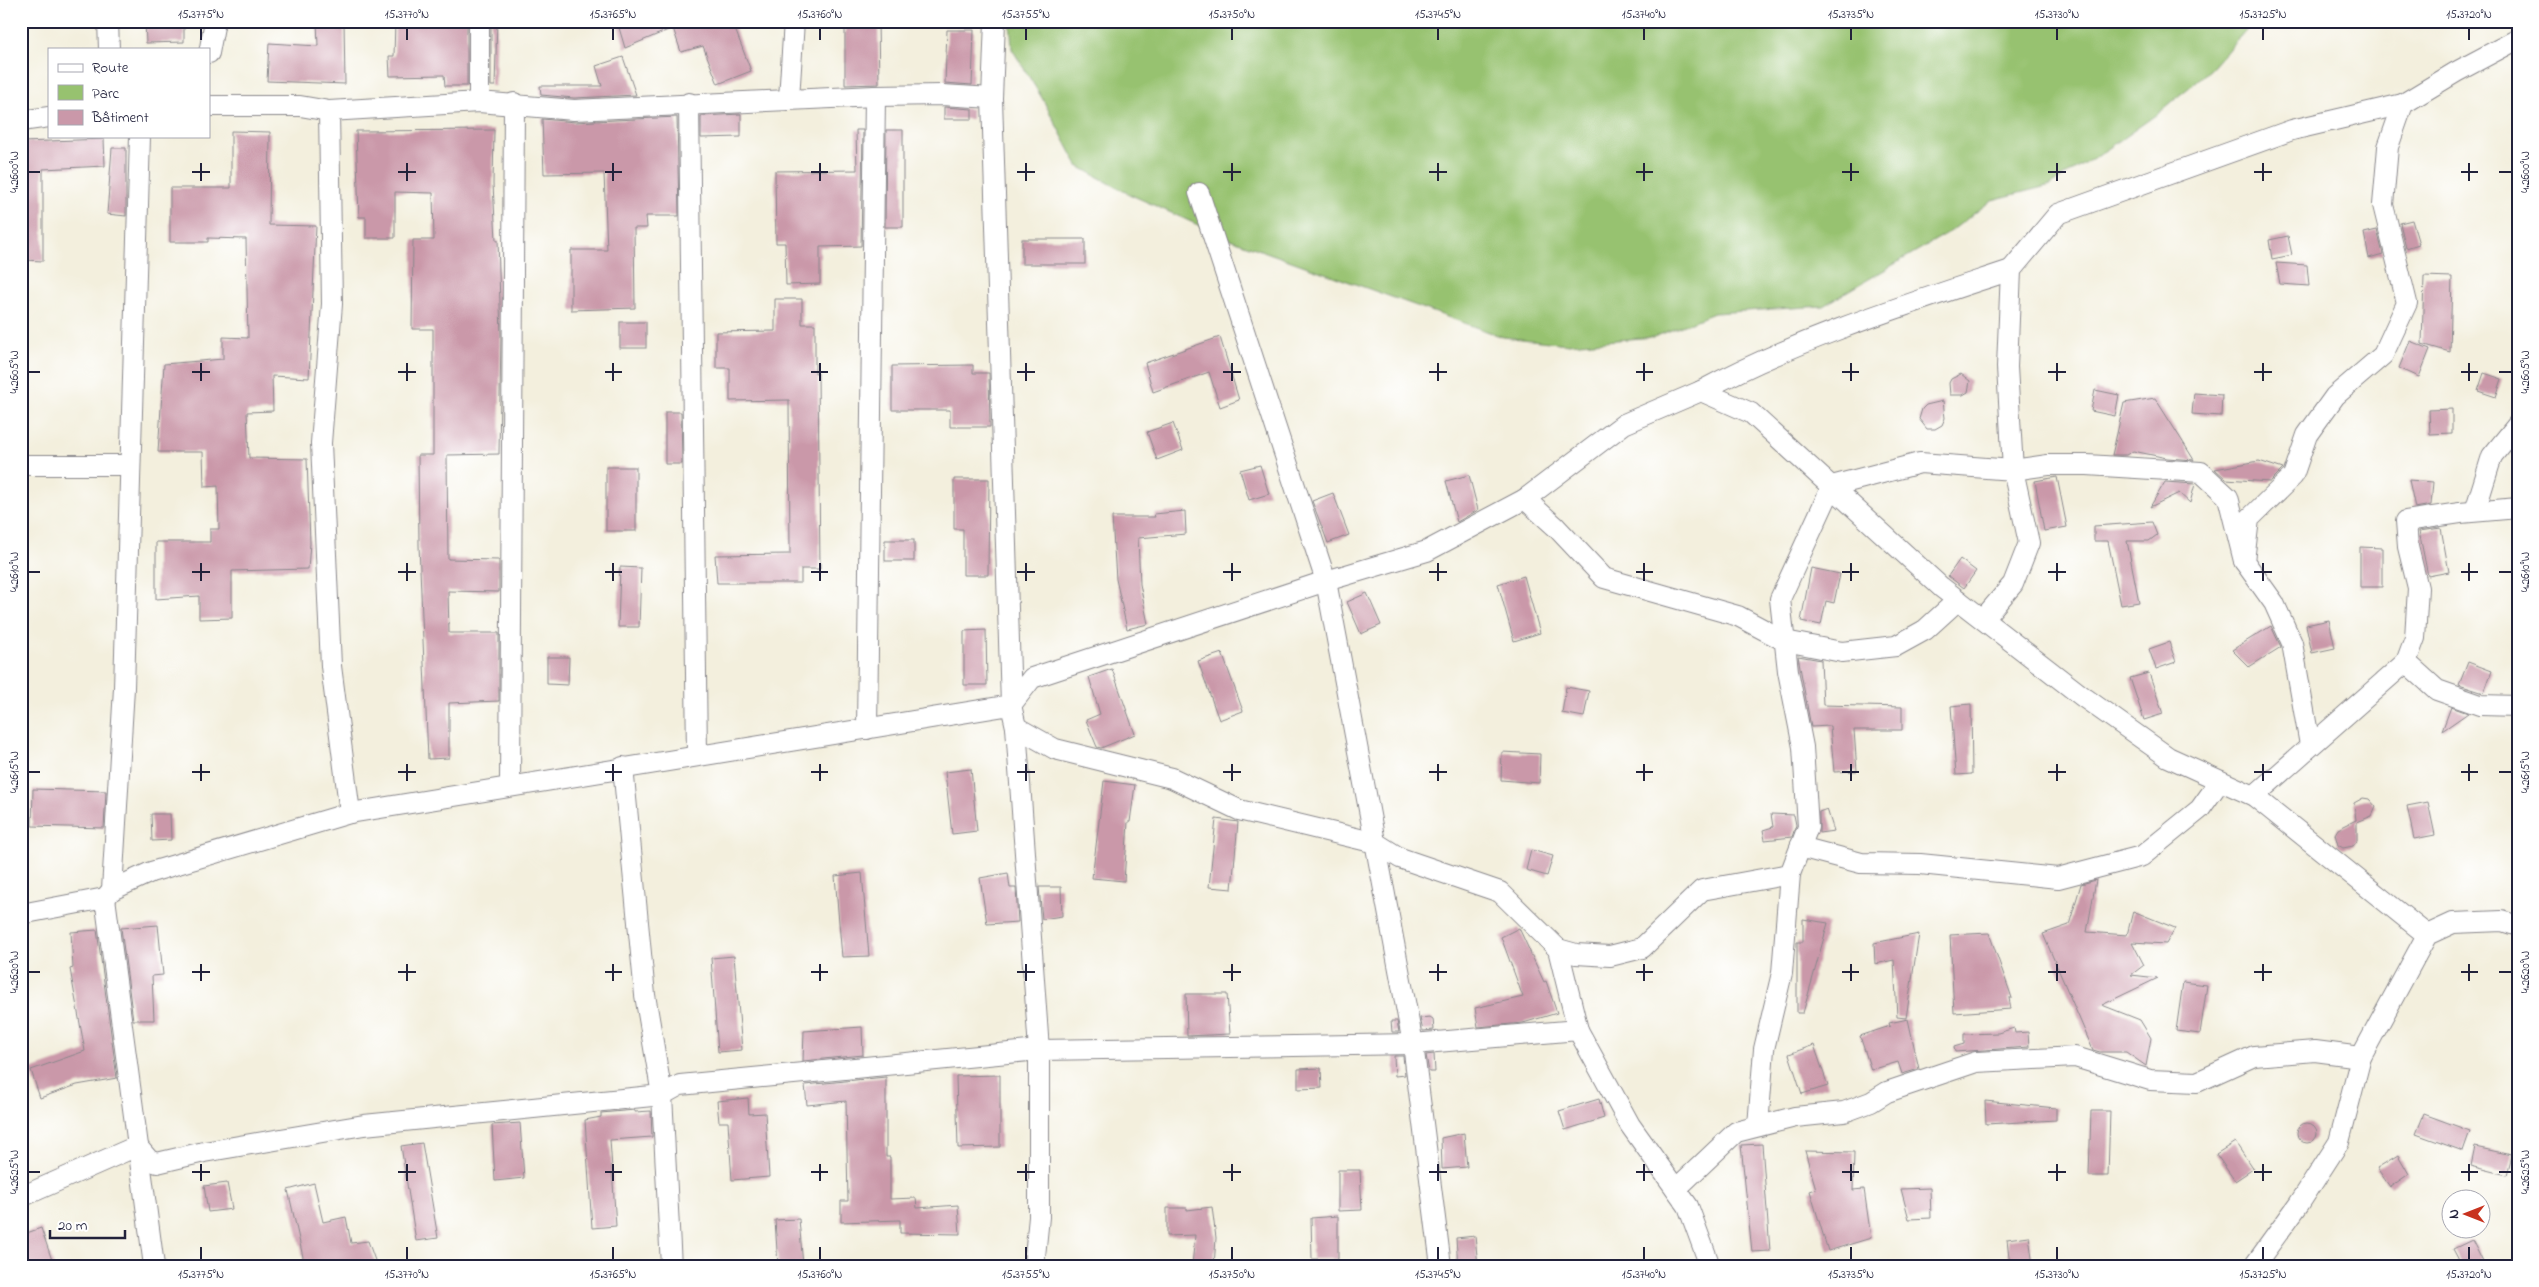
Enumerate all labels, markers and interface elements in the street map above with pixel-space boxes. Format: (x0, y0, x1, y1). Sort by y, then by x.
text: 15.3775°N (178, 6, 224, 24)
text: 15.3770°N (385, 6, 429, 24)
text: 15.3765°N (590, 6, 636, 24)
text: 15.3760°N (798, 6, 842, 24)
text: 15.3755°N (1002, 6, 1050, 24)
text: 15.3750°N (1209, 6, 1255, 24)
text: 15.3745°N (1415, 6, 1461, 24)
text: 15.3740°N (1622, 6, 1666, 24)
text: 15.3735°N (1828, 6, 1874, 24)
text: 15.3730°N (2035, 6, 2079, 24)
text: 15.3725°N (2239, 6, 2287, 24)
text: 15.3720°N (2446, 6, 2492, 24)
legend (48, 48, 210, 138)
text: Route (92, 57, 129, 79)
text: Parc (92, 83, 120, 105)
text: Bâtiment (91, 107, 149, 129)
text: 4.2600°W (6, 151, 24, 193)
text: 4.2600°W (2517, 151, 2535, 193)
text: 4.2605°W (6, 350, 24, 394)
text: 4.2605°W (2517, 350, 2535, 394)
text: 4.2610°W (6, 552, 24, 592)
text: 4.2610°W (2517, 552, 2535, 592)
text: 4.2615°W (6, 751, 24, 793)
text: 4.2615°W (2517, 751, 2535, 793)
text: 4.2620°W (6, 951, 24, 993)
text: 4.2620°W (2517, 951, 2535, 993)
text: 4.2625°W (6, 1150, 24, 1194)
text: 4.2625°W (2517, 1150, 2535, 1194)
north arrow (2442, 1190, 2492, 1240)
scale bar (50, 1207, 125, 1239)
text: N (2444, 1209, 2465, 1219)
text: 20 m (58, 1215, 88, 1237)
text: 15.3775°N (178, 1266, 224, 1284)
text: 15.3770°N (385, 1266, 429, 1284)
text: 15.3765°N (590, 1266, 636, 1284)
text: 15.3760°N (798, 1266, 842, 1284)
text: 15.3755°N (1002, 1266, 1050, 1284)
text: 15.3750°N (1209, 1266, 1255, 1284)
text: 15.3745°N (1415, 1266, 1461, 1284)
text: 15.3740°N (1622, 1266, 1666, 1284)
text: 15.3735°N (1828, 1266, 1874, 1284)
text: 15.3730°N (2035, 1266, 2079, 1284)
text: 15.3725°N (2239, 1266, 2287, 1284)
text: 15.3720°N (2446, 1266, 2492, 1284)

